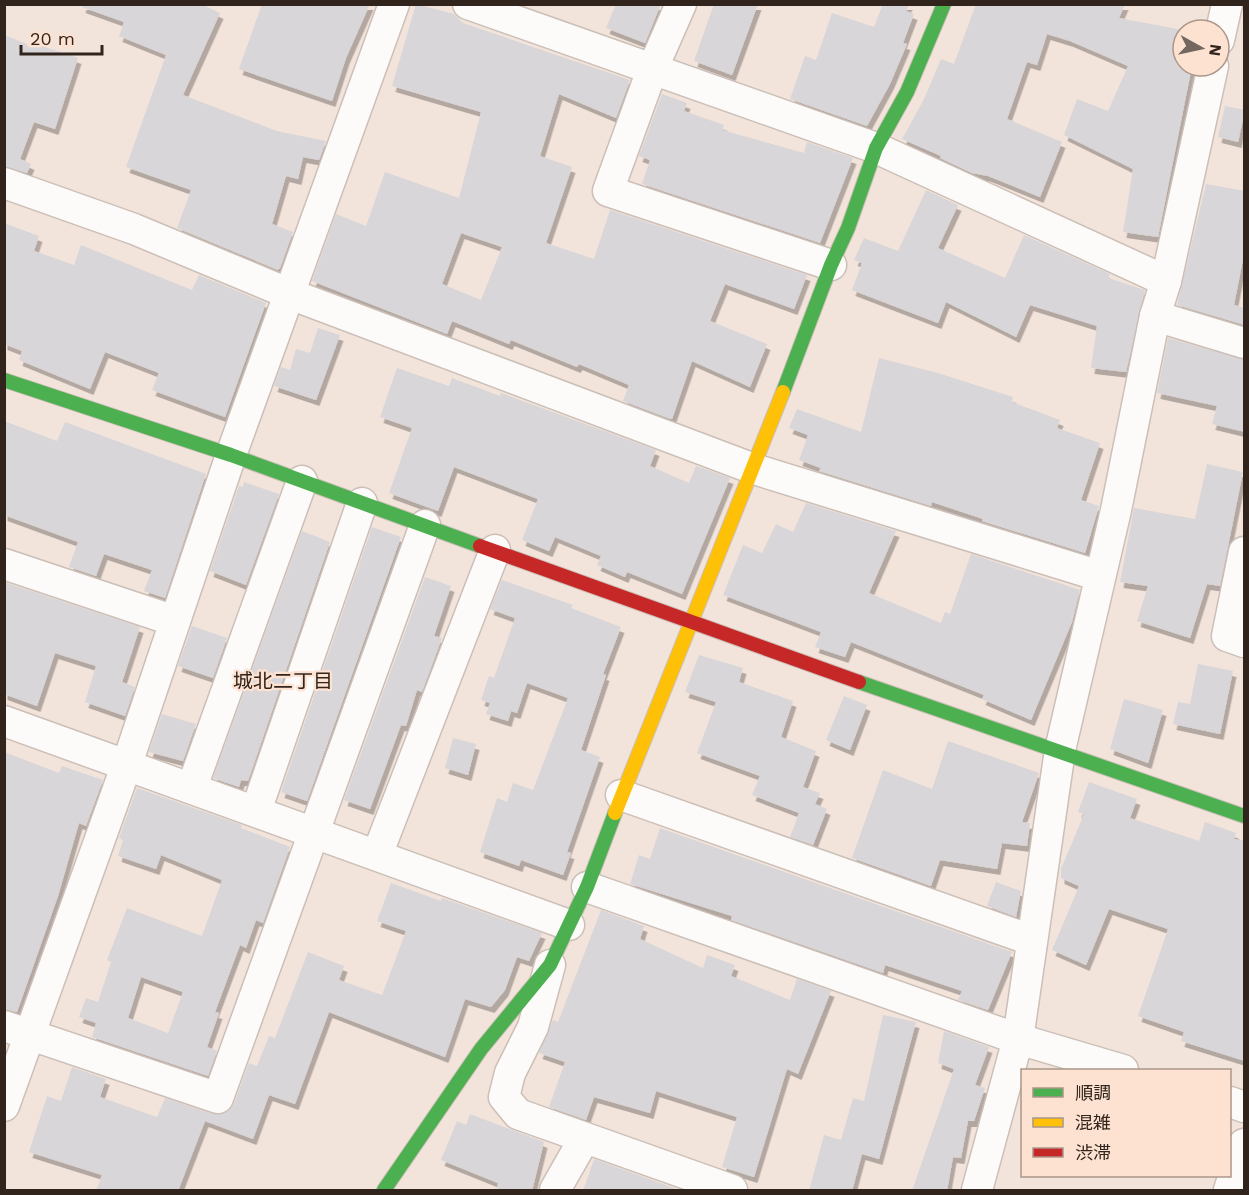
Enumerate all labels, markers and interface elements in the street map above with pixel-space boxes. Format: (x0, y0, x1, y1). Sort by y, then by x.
scale bar (21, 18, 102, 56)
north arrow (1171, 18, 1231, 78)
text: 20 m (30, 28, 75, 49)
text: N (1205, 43, 1226, 57)
district label: 城北二丁目 (233, 669, 333, 693)
legend (1021, 1069, 1231, 1177)
text: 順調 (1075, 1082, 1111, 1103)
text: 混雑 (1075, 1112, 1111, 1133)
text: 渋滞 (1075, 1142, 1111, 1163)

